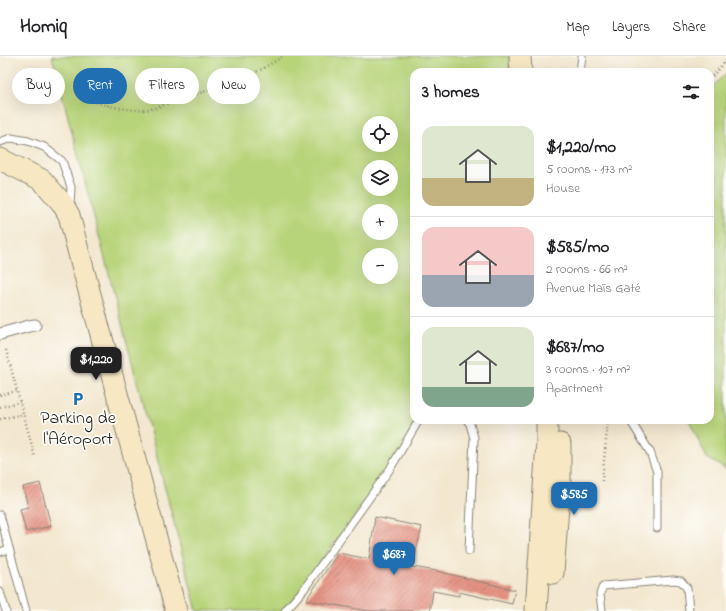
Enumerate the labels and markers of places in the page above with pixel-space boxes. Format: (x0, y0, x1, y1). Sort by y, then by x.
pin: $1,220 (63, 347, 129, 381)
parking icon: Parking de l'Aéroport (70, 391, 86, 407)
place label: Parking de l'Aéroport (40, 406, 117, 453)
pin: $585 (550, 482, 598, 516)
pin: $687 (370, 542, 418, 576)

